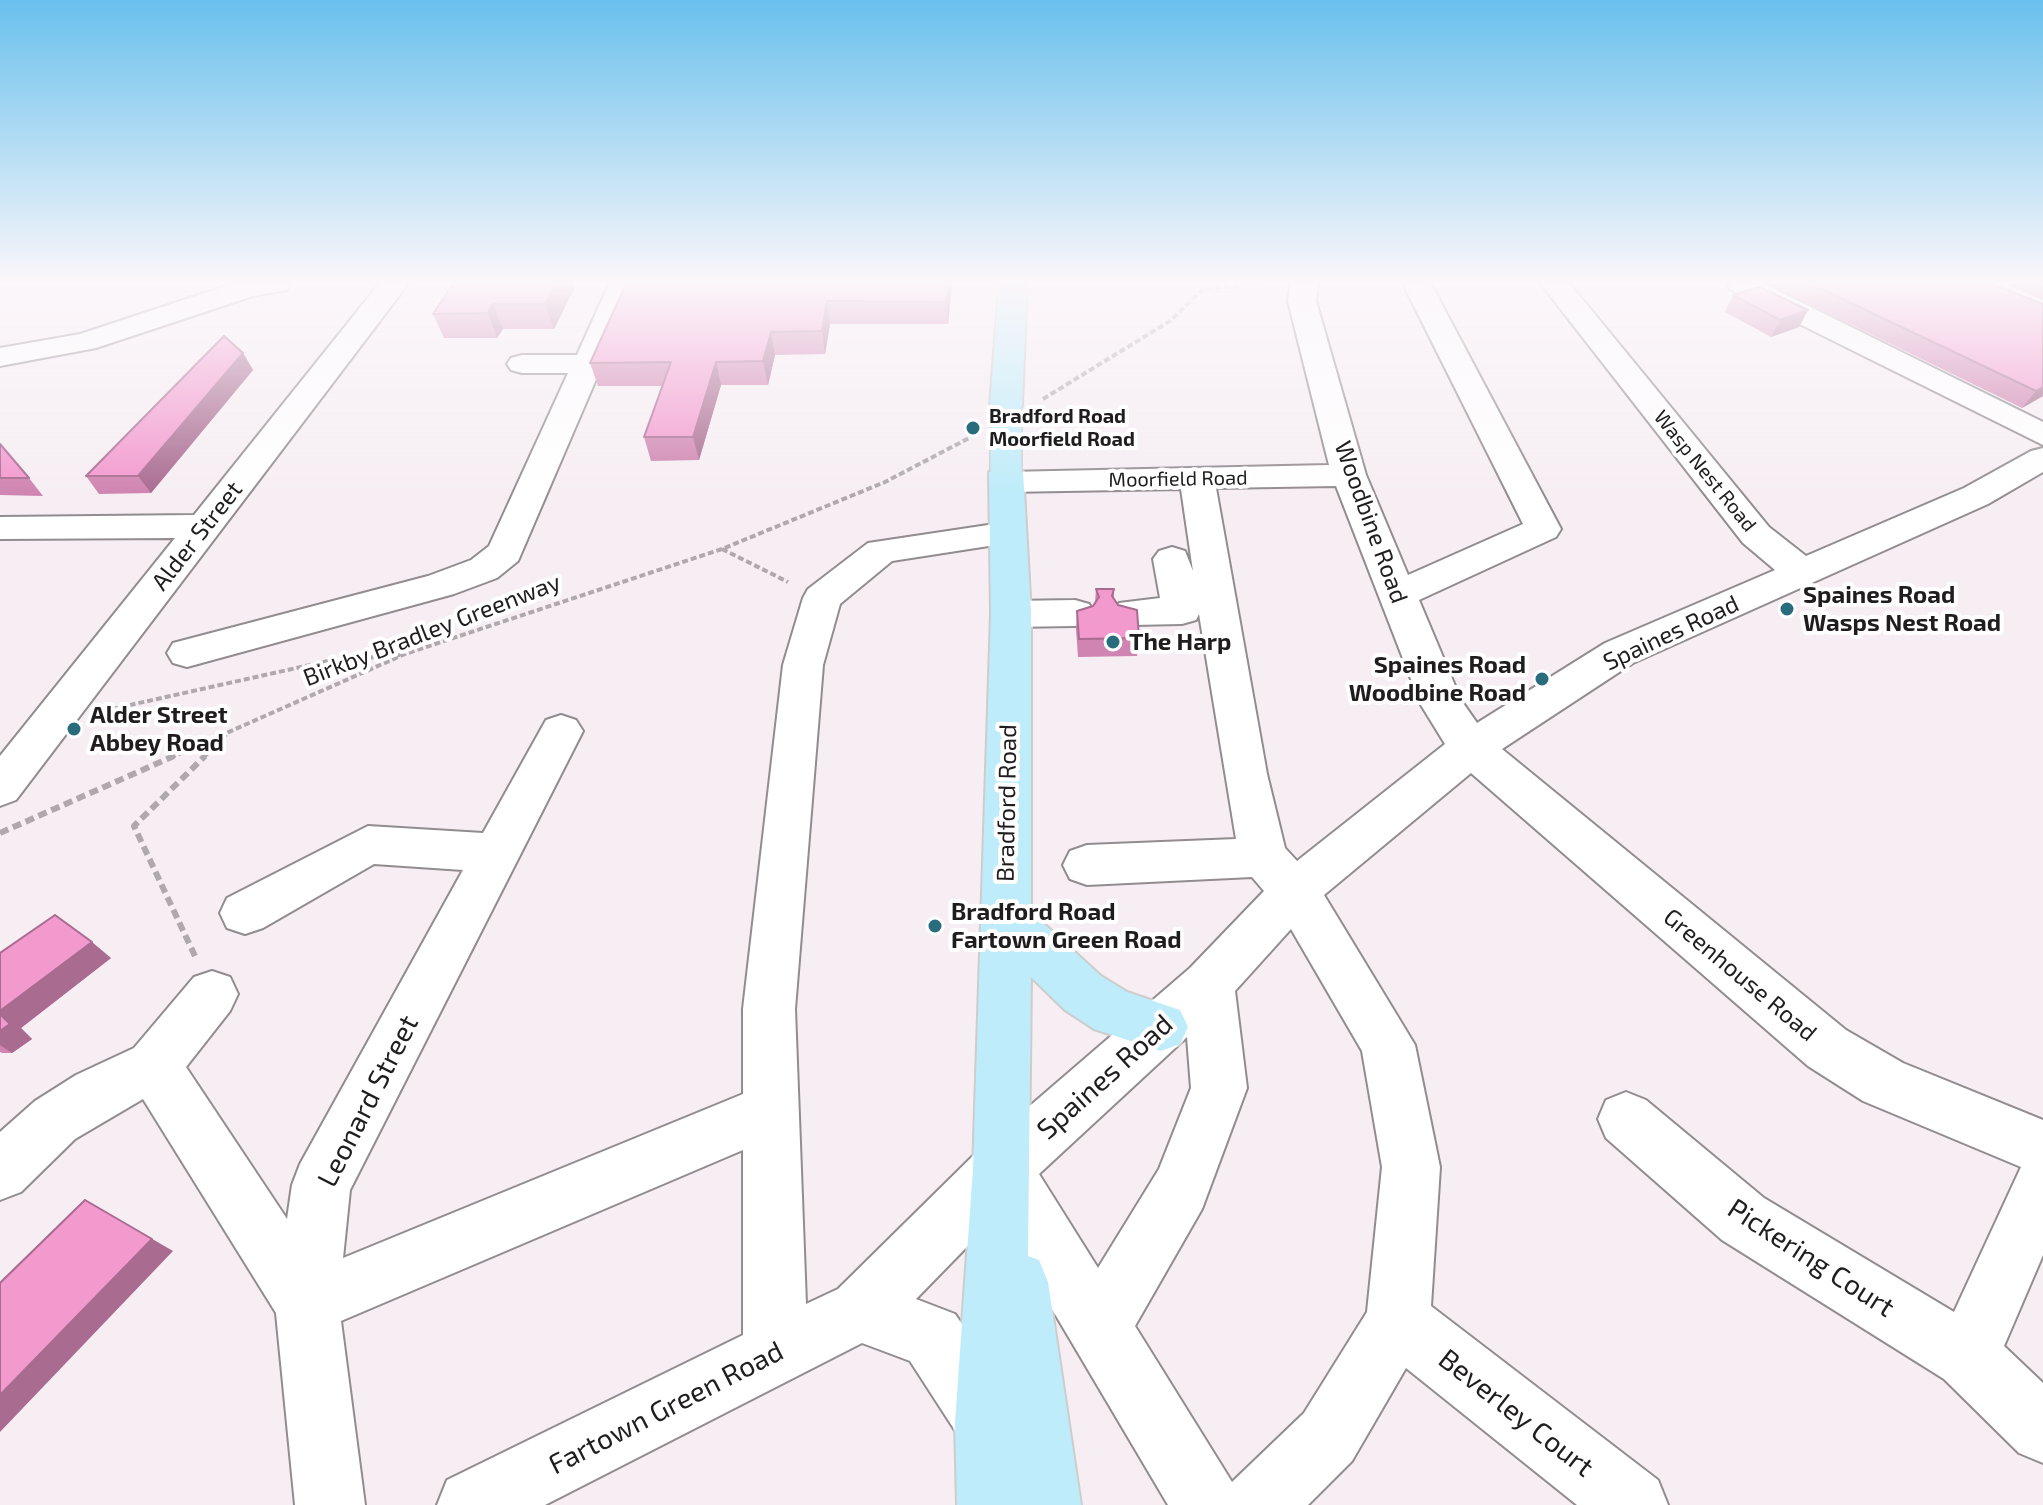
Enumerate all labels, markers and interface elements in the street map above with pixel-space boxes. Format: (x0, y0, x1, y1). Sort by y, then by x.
place label: Bradford Road Moorfield Road (989, 404, 1135, 451)
street label: Wasp Nest Road (1649, 406, 1761, 536)
marker: Bradford Road Moorfield Road (964, 419, 982, 437)
street label: Woodbine Road (1328, 437, 1414, 607)
street label: Moorfield Road (1108, 466, 1248, 492)
street label: Alder Street (146, 476, 248, 596)
street label: Birkby Bradley Greenway (299, 568, 565, 692)
place label: Spaines Road Wasps Nest Road (1803, 581, 2001, 637)
street label: Spaines Road (1599, 589, 1743, 677)
marker: Spaines Road Wasps Nest Road (1778, 600, 1796, 618)
place label: The Harp (1129, 628, 1232, 656)
marker: The Harp (1104, 633, 1122, 651)
place label: Spaines Road Woodbine Road (1349, 651, 1526, 707)
marker: Spaines Road Woodbine Road (1533, 670, 1551, 688)
place label: Alder Street Abbey Road (90, 701, 228, 757)
marker: Alder Street Abbey Road (65, 720, 83, 738)
street label: Bradford Road (991, 724, 1023, 882)
place label: Bradford Road Fartown Green Road (951, 898, 1182, 954)
street label: Greenhouse Road (1658, 903, 1822, 1047)
marker: Bradford Road Fartown Green Road (926, 917, 944, 935)
street label: Spaines Road (1030, 1007, 1180, 1147)
street label: Leonard Street (310, 1010, 426, 1192)
street label: Pickering Court (1721, 1192, 1901, 1324)
street label: Fartown Green Road (543, 1334, 789, 1482)
street label: Beverley Court (1432, 1342, 1600, 1484)

